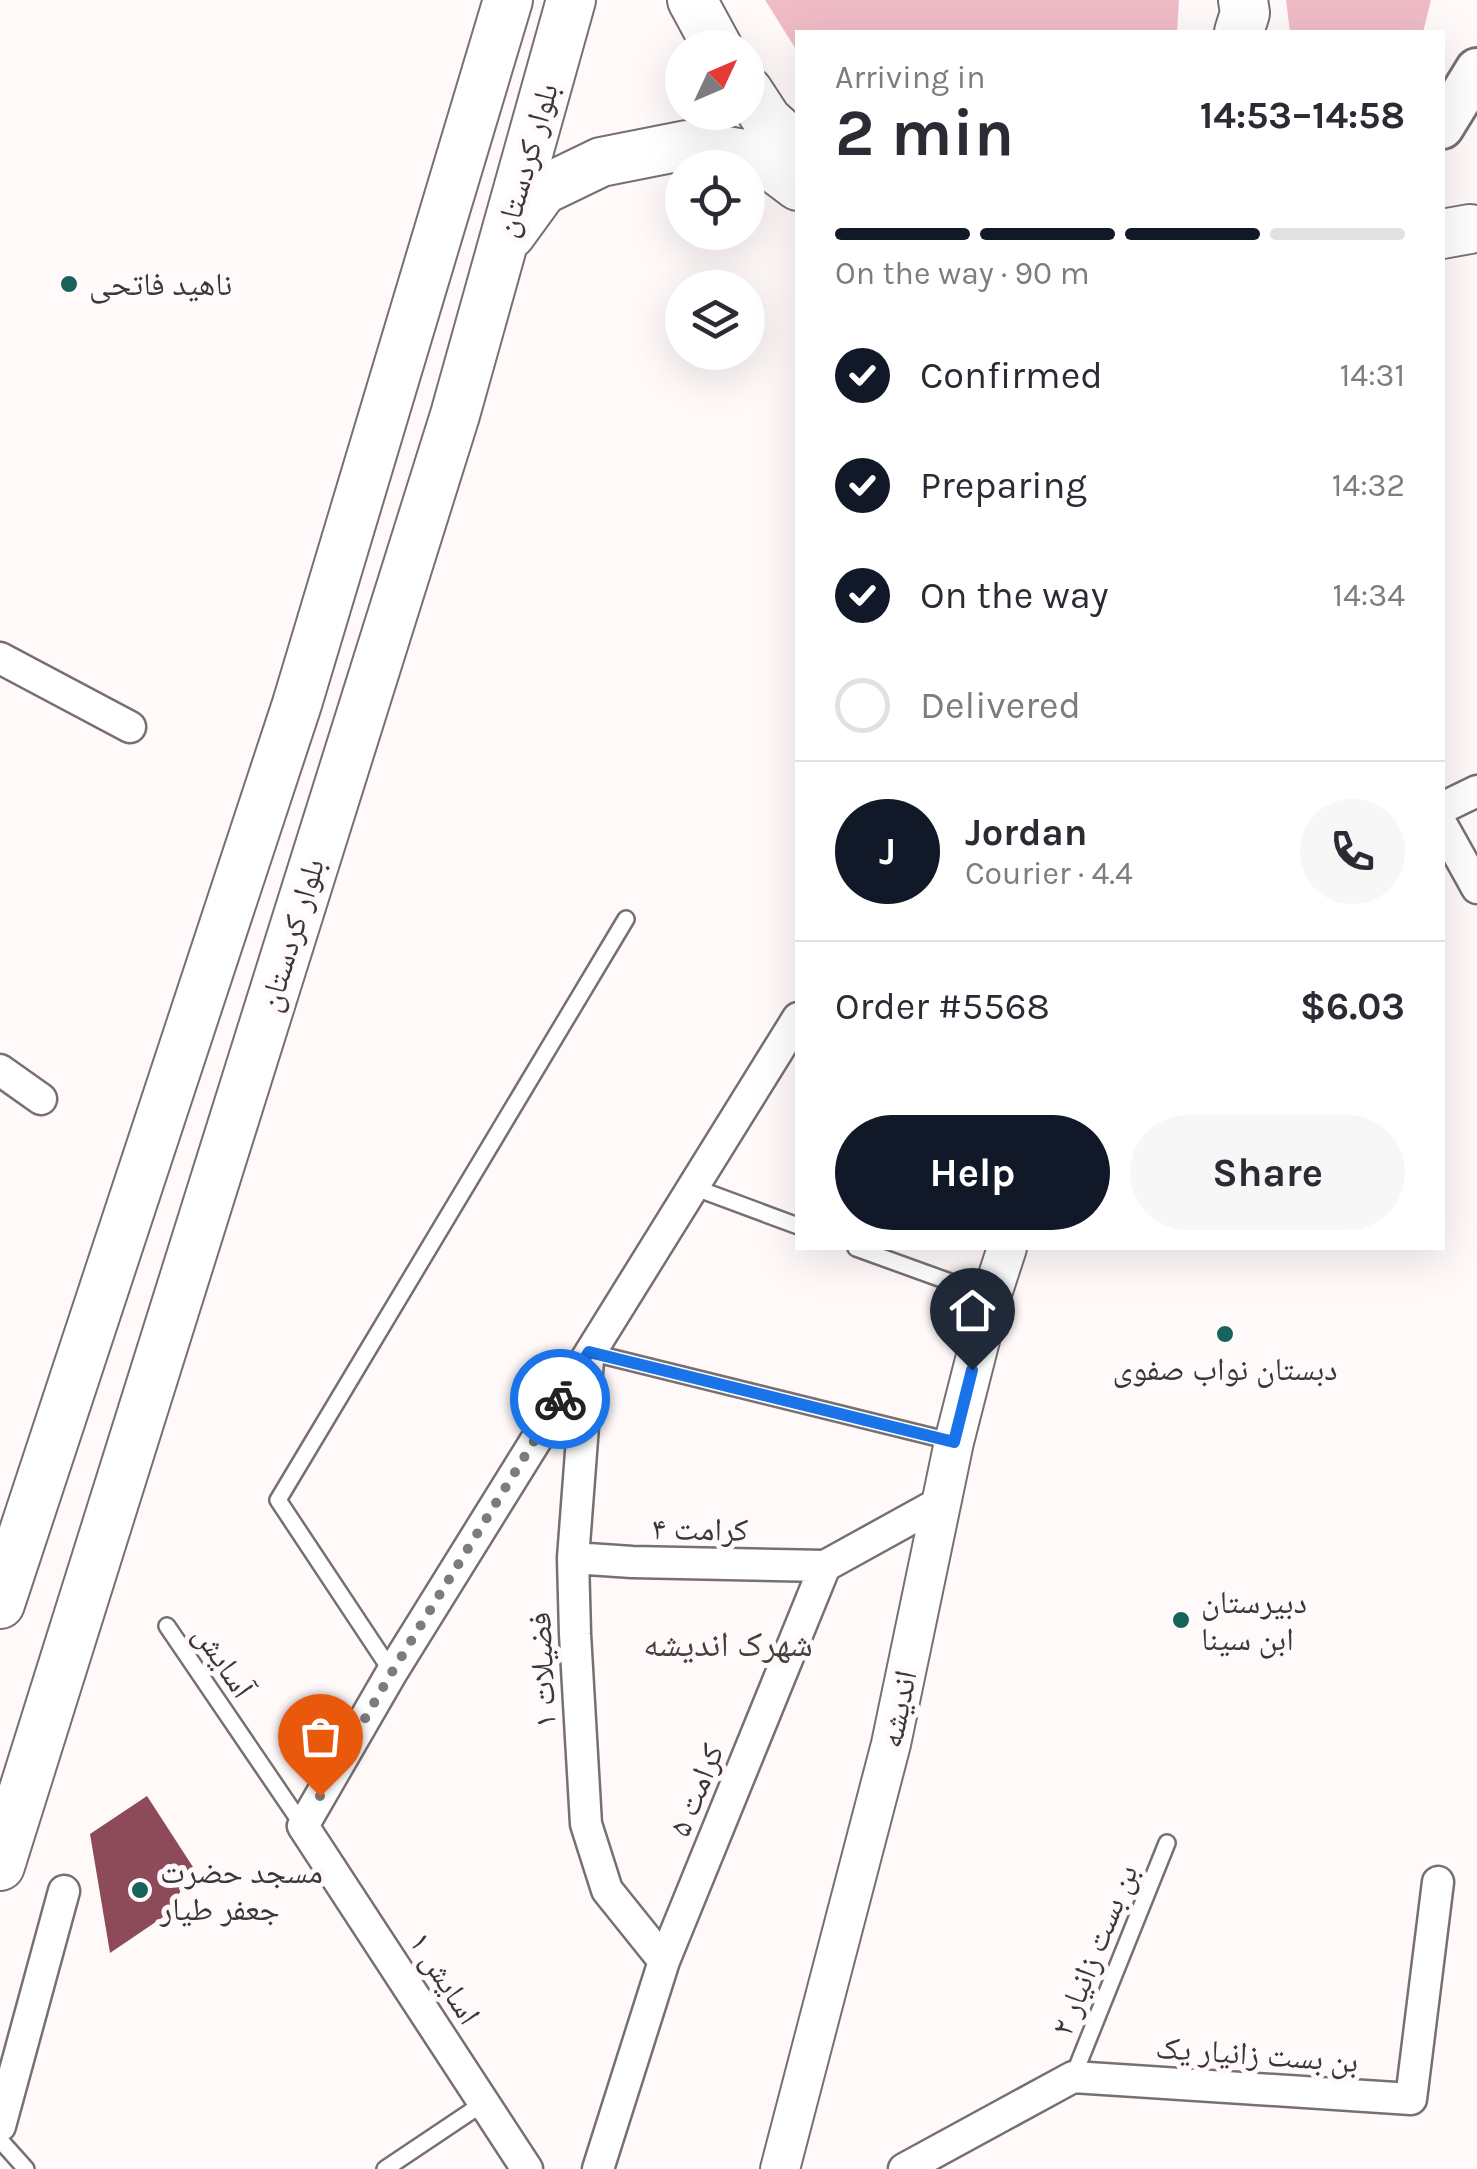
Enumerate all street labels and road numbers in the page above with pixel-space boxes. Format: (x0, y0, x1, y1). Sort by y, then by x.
street label: بلوار کردستان (487, 79, 566, 241)
street label: بلوار کردستان (251, 854, 332, 1016)
street label: کرامت ۴ (651, 1510, 749, 1549)
street label: فضیلات ۱ (521, 1611, 564, 1729)
street label: آسایش (185, 1618, 262, 1706)
street label: اندیشه (872, 1667, 925, 1751)
street label: کرامت ۵ (661, 1738, 732, 1842)
street label: بن بست زانیار ۲ (1043, 1859, 1147, 2042)
street label: اسایش ۱ (400, 1925, 488, 2032)
street label: بن بست زانیار یک (1154, 2029, 1360, 2081)

